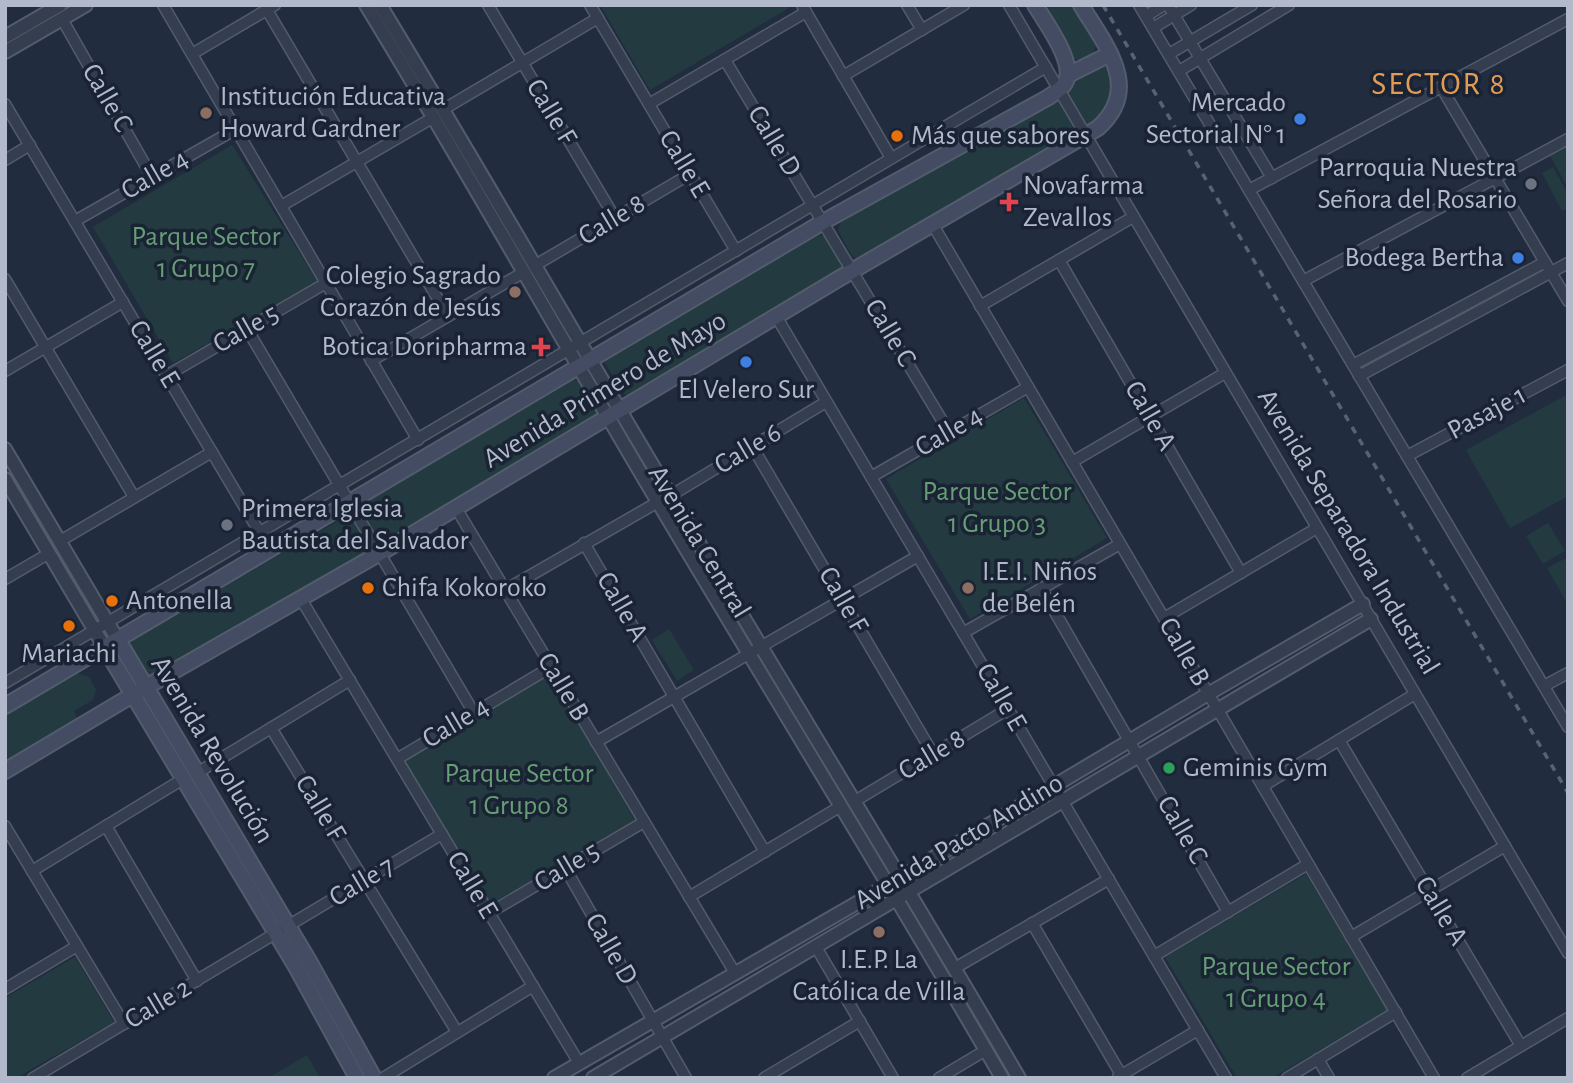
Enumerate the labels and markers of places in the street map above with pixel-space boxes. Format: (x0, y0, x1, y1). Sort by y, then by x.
place label: Institución Educativa Howard Gardner (220, 83, 446, 143)
place label: Mercado Sectorial N° 1 (1146, 89, 1286, 149)
marker: Institución Educativa Howard Gardner (198, 105, 214, 121)
marker: Mercado Sectorial N° 1 (1292, 111, 1308, 127)
place label: Más que sabores (911, 122, 1090, 150)
marker: Más que sabores (889, 128, 905, 144)
place label: Parroquia Nuestra Señora del Rosario (1317, 154, 1517, 214)
place label: Novafarma Zevallos (1023, 172, 1144, 232)
marker: Parroquia Nuestra Señora del Rosario (1523, 176, 1539, 192)
marker: Novafarma Zevallos (1001, 194, 1017, 210)
place label: Bodega Bertha (1344, 244, 1504, 272)
marker: Bodega Bertha (1510, 250, 1526, 266)
place label: Colegio Sagrado Corazón de Jesús (320, 262, 501, 322)
marker: Colegio Sagrado Corazón de Jesús (507, 284, 523, 300)
place label: Botica Doripharma (322, 333, 527, 361)
marker: Botica Doripharma (533, 339, 549, 355)
marker: El Velero Sur (738, 354, 754, 370)
place label: El Velero Sur (678, 376, 814, 404)
place label: Primera Iglesia Bautista del Salvador (241, 495, 469, 555)
marker: Primera Iglesia Bautista del Salvador (219, 517, 235, 533)
place label: I.E.I. Niños de Belén (982, 558, 1097, 618)
place label: Chifa Kokoroko (382, 574, 547, 602)
marker: Chifa Kokoroko (360, 580, 376, 596)
marker: I.E.I. Niños de Belén (960, 580, 976, 596)
place label: Antonella (126, 587, 233, 615)
marker: Antonella (104, 593, 120, 609)
marker: Mariachi (61, 618, 77, 634)
place label: Mariachi (21, 640, 117, 668)
place label: Geminis Gym (1183, 754, 1328, 782)
marker: Geminis Gym (1161, 760, 1177, 776)
marker: I.E.P. La Católica de Villa (871, 924, 887, 940)
place label: I.E.P. La Católica de Villa (793, 946, 966, 1006)

